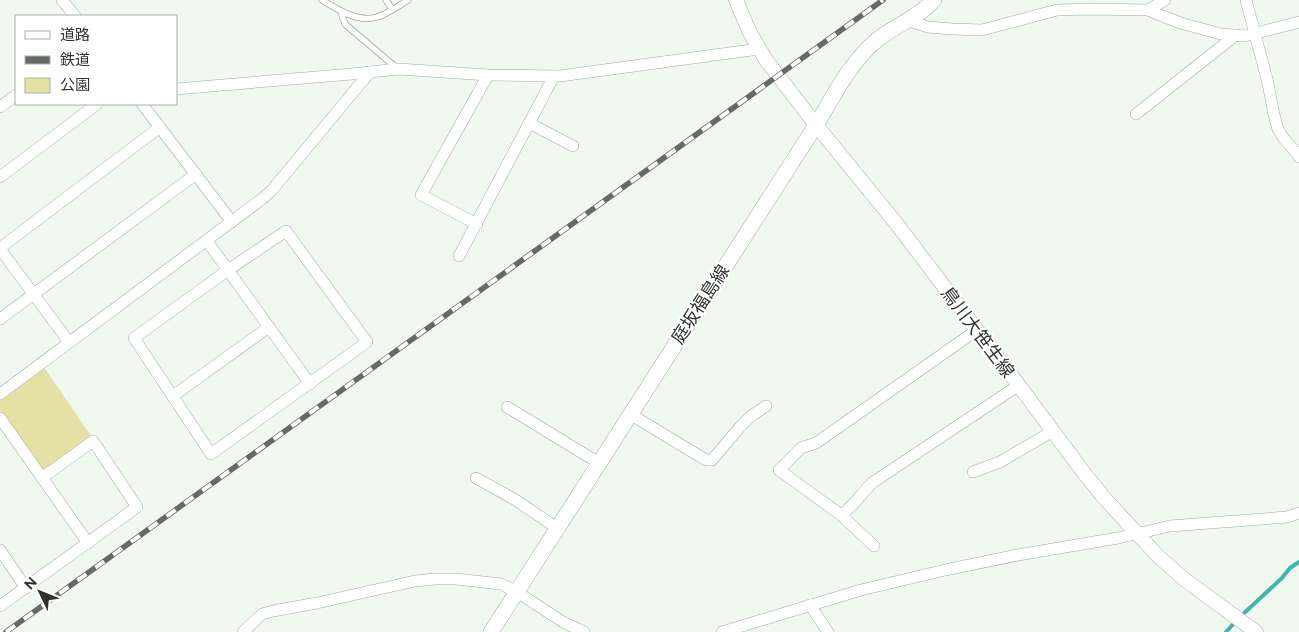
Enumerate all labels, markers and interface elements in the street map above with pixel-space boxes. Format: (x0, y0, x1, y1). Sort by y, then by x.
legend (15, 15, 178, 105)
text: 道路 (60, 26, 90, 44)
text: 鉄道 (60, 51, 90, 69)
text: 公園 (60, 76, 90, 94)
street label: 庭坂福島線 (667, 261, 733, 347)
street label: 鳥川大笹生線 (937, 283, 1019, 381)
north arrow (15, 567, 65, 617)
text: N (21, 574, 40, 592)

